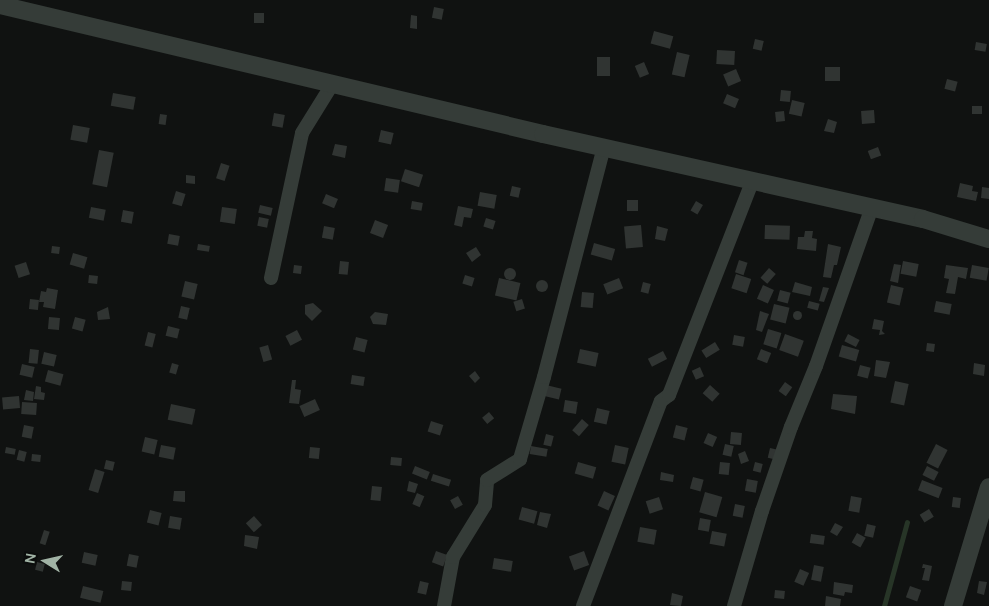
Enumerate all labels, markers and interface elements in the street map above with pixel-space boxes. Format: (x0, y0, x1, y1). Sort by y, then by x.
north arrow (20, 536, 70, 586)
text: N (20, 552, 40, 565)

